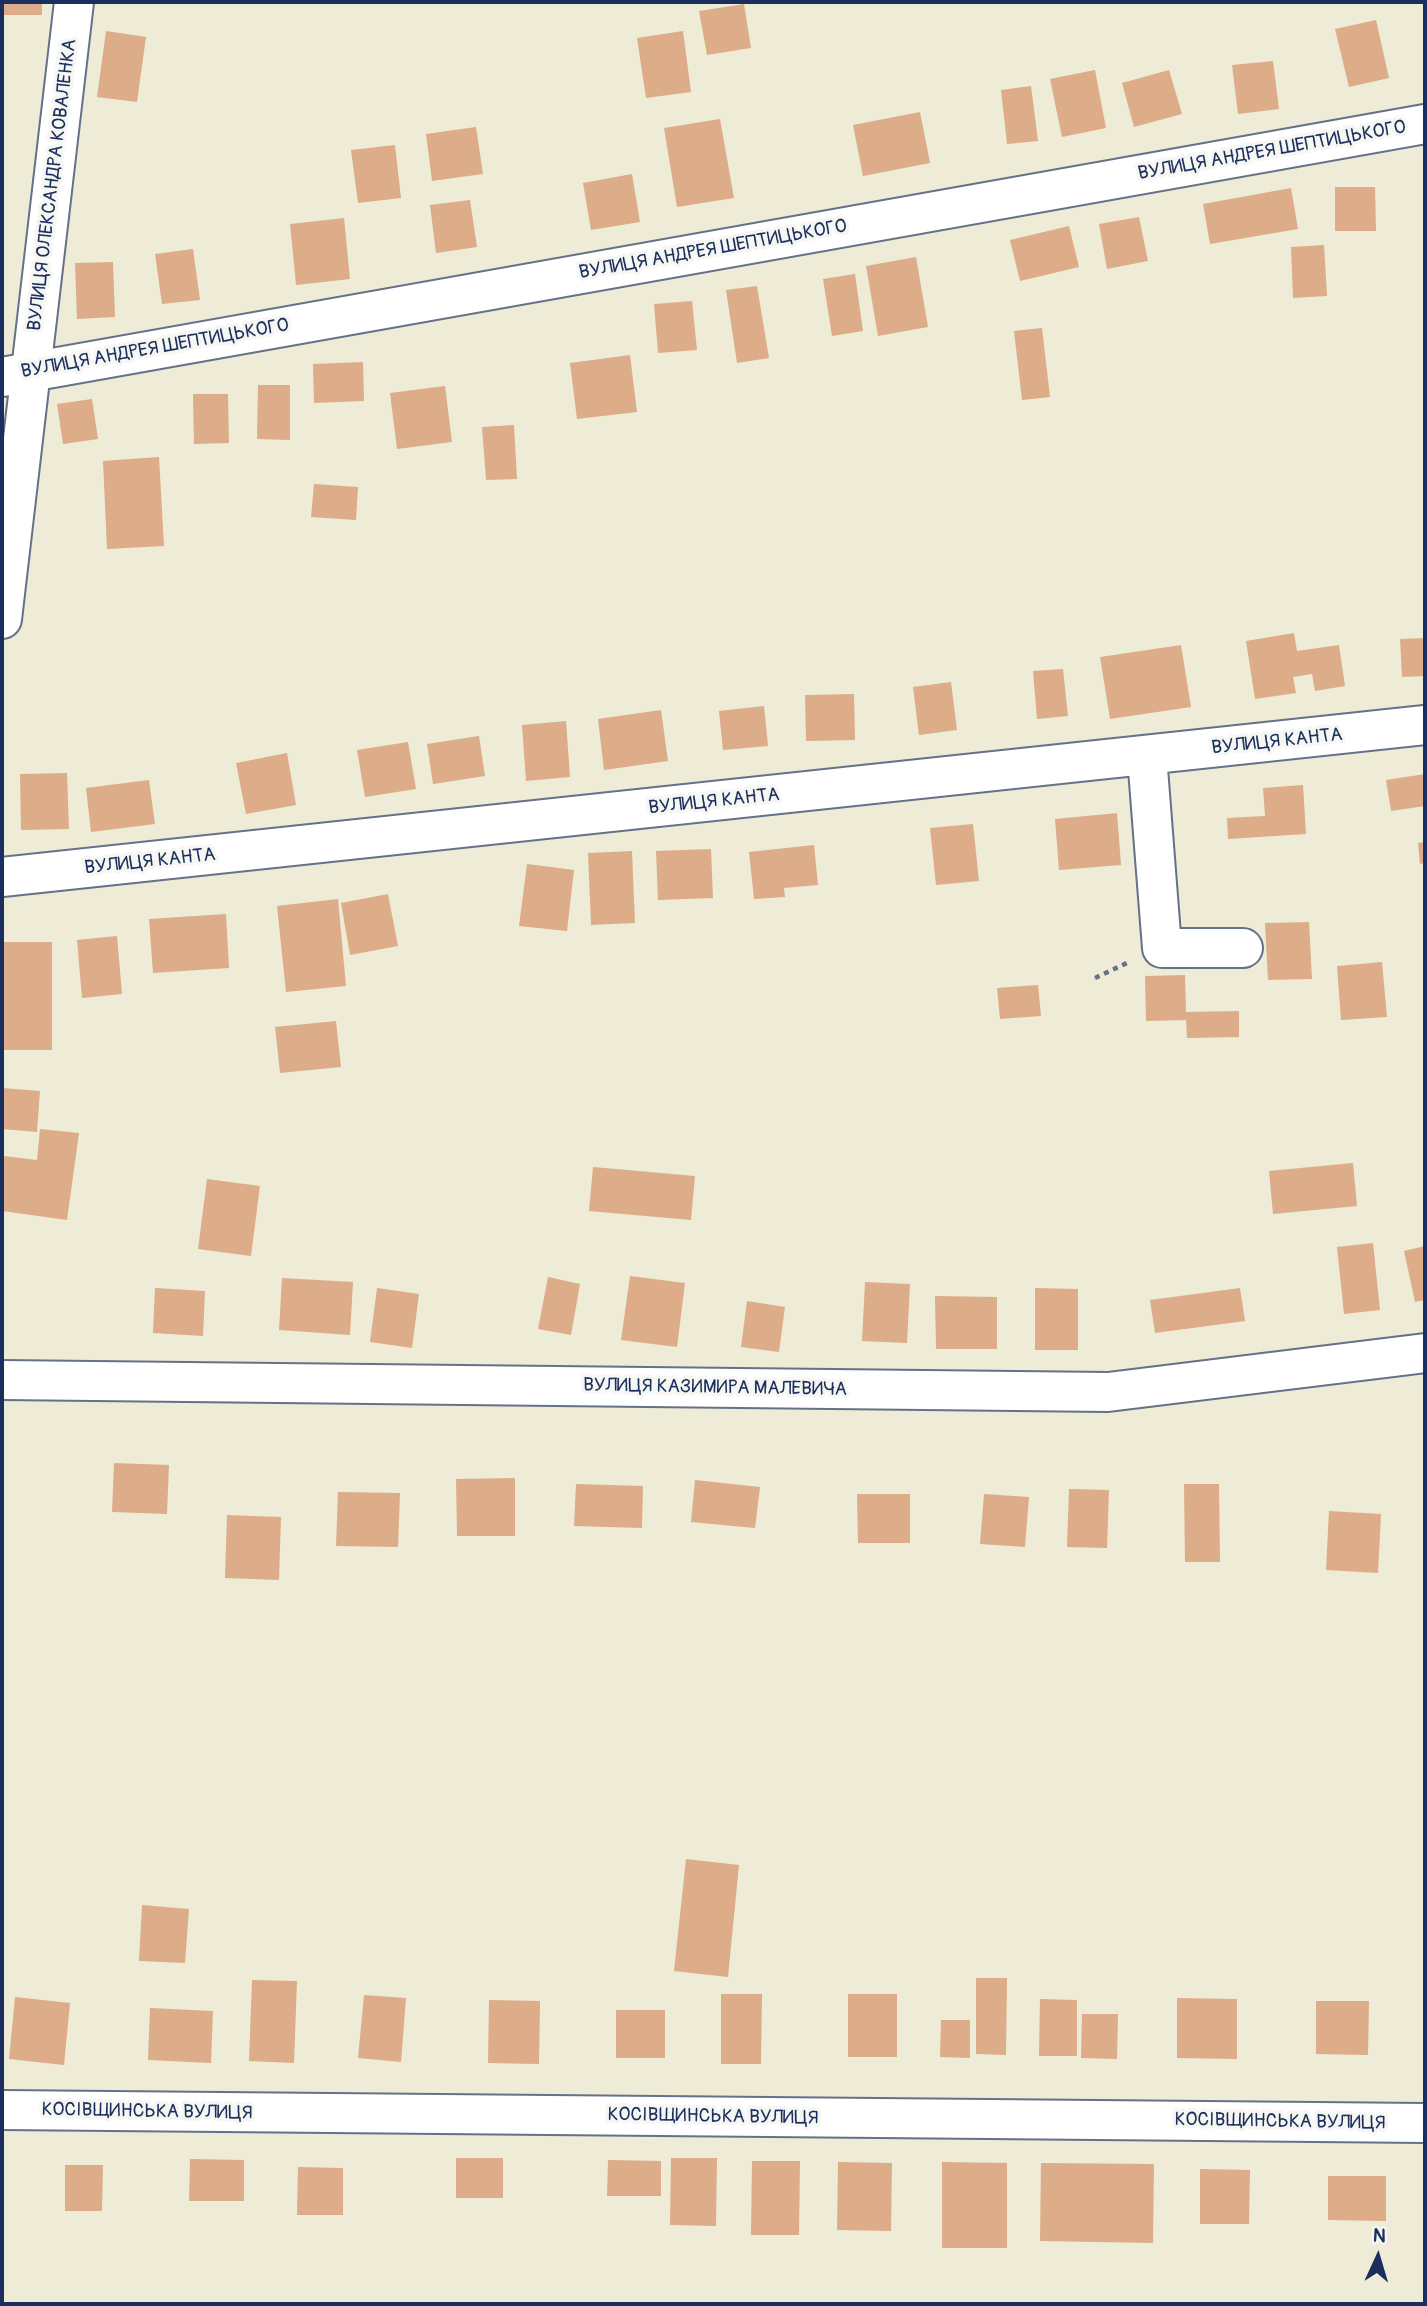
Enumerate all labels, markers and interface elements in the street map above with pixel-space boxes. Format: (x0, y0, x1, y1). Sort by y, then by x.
street label: ВУЛИЦЯ ОЛЕКСАНДРА КОВАЛЕНКА (24, 38, 82, 332)
street label: ВУЛИЦЯ АНДРЕЯ ШЕПТИЦЬКОГО (1136, 116, 1408, 186)
street label: ВУЛИЦЯ АНДРЕЯ ШЕПТИЦЬКОГО (577, 215, 849, 285)
street label: ВУЛИЦЯ АНДРЕЯ ШЕПТИЦЬКОГО (19, 314, 291, 384)
street label: ВУЛИЦЯ КАНТА (1210, 724, 1344, 760)
street label: ВУЛИЦЯ КАНТА (647, 784, 781, 820)
street label: ВУЛИЦЯ КАНТА (83, 844, 217, 880)
street label: ВУЛИЦЯ КАЗИМИРА МАЛЕВИЧА (583, 1374, 847, 1402)
street label: КОСІВЩИНСЬКА ВУЛИЦЯ (41, 2099, 253, 2125)
street label: КОСІВЩИНСЬКА ВУЛИЦЯ (607, 2104, 819, 2130)
street label: КОСІВЩИНСЬКА ВУЛИЦЯ (1174, 2109, 1386, 2135)
north arrow (1343, 2222, 1413, 2292)
text: N (1372, 2224, 1387, 2248)

